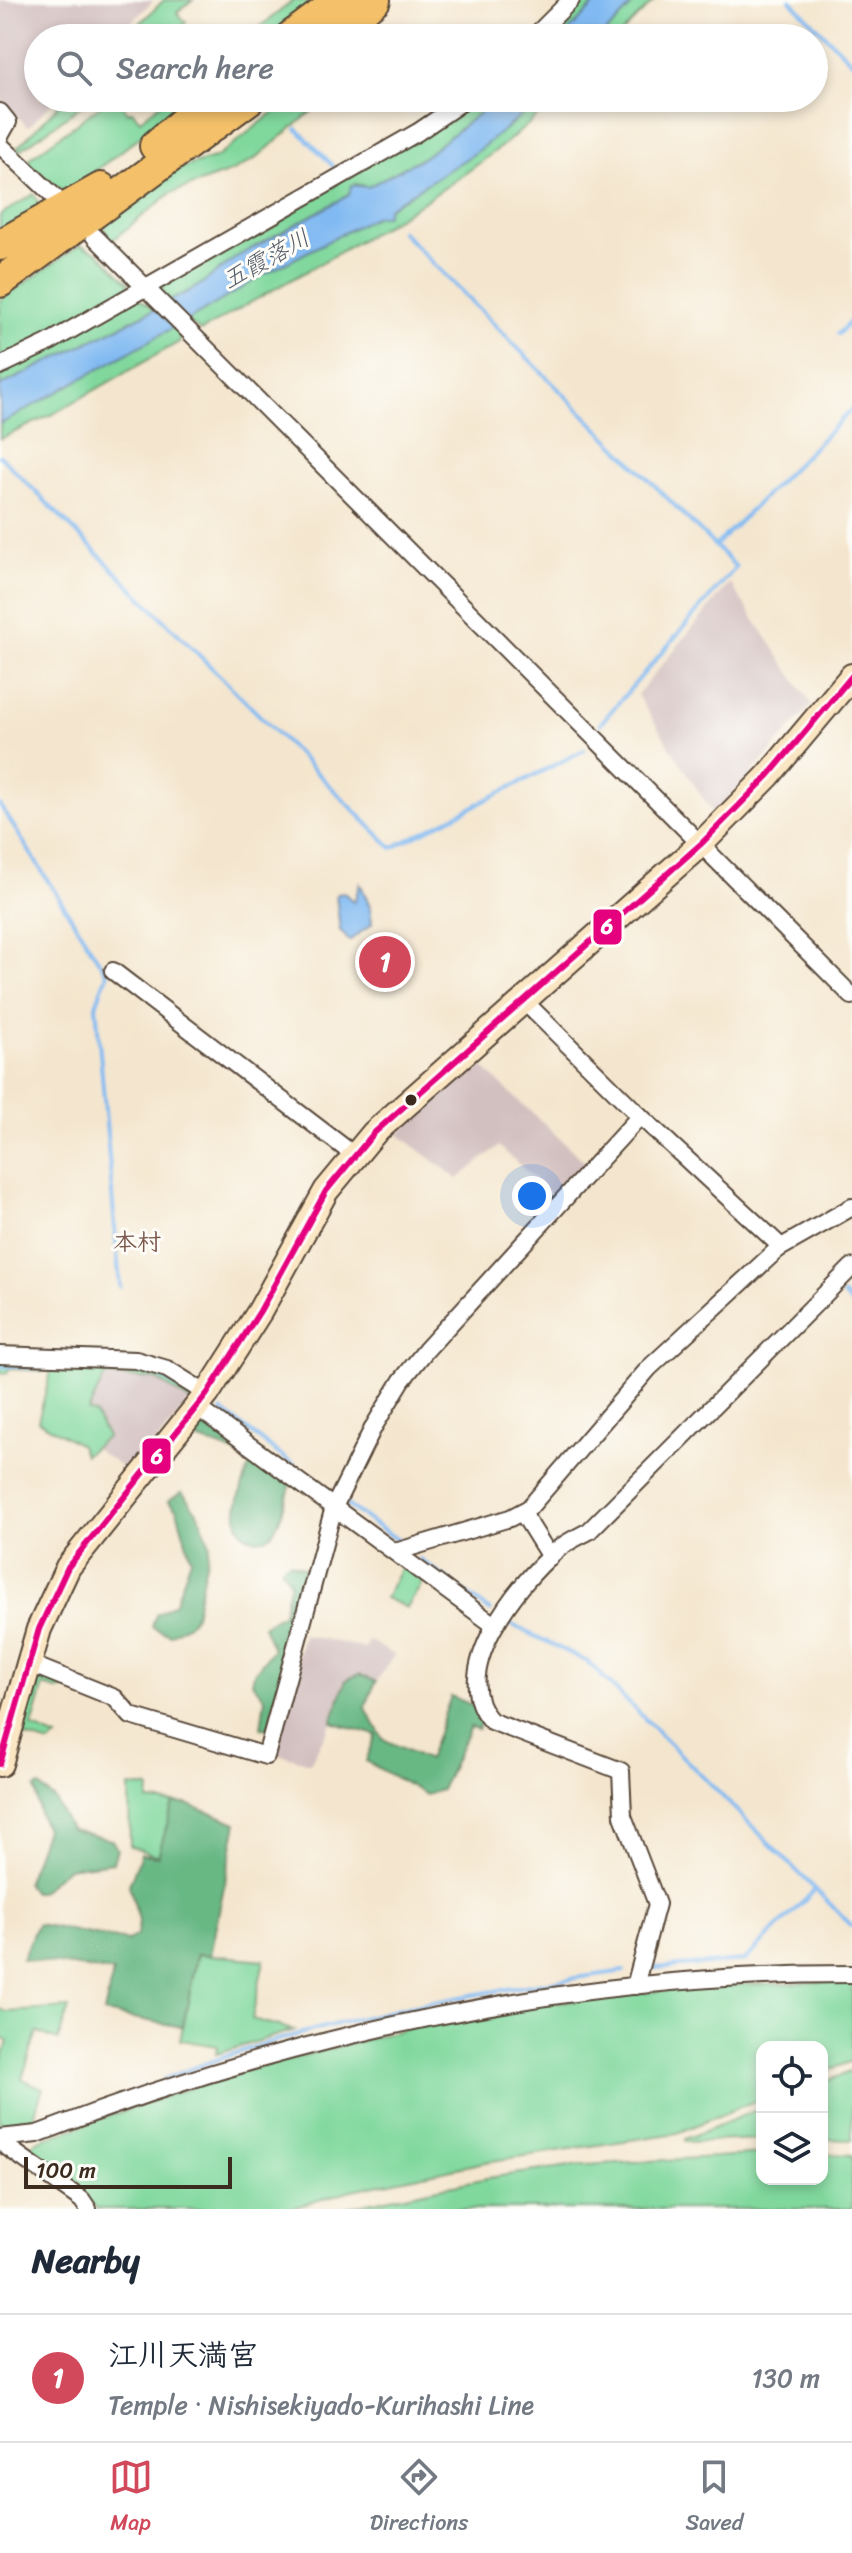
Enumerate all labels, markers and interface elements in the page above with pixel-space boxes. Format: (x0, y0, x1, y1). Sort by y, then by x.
search box (24, 24, 828, 112)
text: Search here (116, 41, 274, 95)
icon: search (52, 46, 96, 90)
water label: 五霞落川 (214, 217, 318, 301)
text: 6 (600, 907, 613, 946)
line badge: 6 (592, 908, 623, 946)
pin: 1 (359, 932, 411, 992)
unlabelled marker (403, 1092, 419, 1108)
your location (512, 1176, 552, 1216)
district label: 本村 (113, 1221, 161, 1263)
line badge: 6 (141, 1437, 172, 1475)
text: 6 (150, 1437, 163, 1476)
map controls (756, 2041, 828, 2185)
button: locate (756, 2041, 828, 2113)
button: layers (756, 2113, 828, 2185)
text: 100 m (36, 2151, 96, 2190)
scale bar (24, 2153, 232, 2189)
text: Nearby (32, 2231, 140, 2291)
text: 江川天満宮 (108, 2328, 258, 2382)
text: 1 (52, 2355, 64, 2401)
text: 130 m (751, 2355, 820, 2401)
text: Temple · Nishisekiyado-Kurihashi Line (108, 2382, 534, 2428)
tab: Map (109, 2455, 153, 2542)
tab: Directions (370, 2455, 468, 2542)
tab: Saved (685, 2455, 743, 2542)

